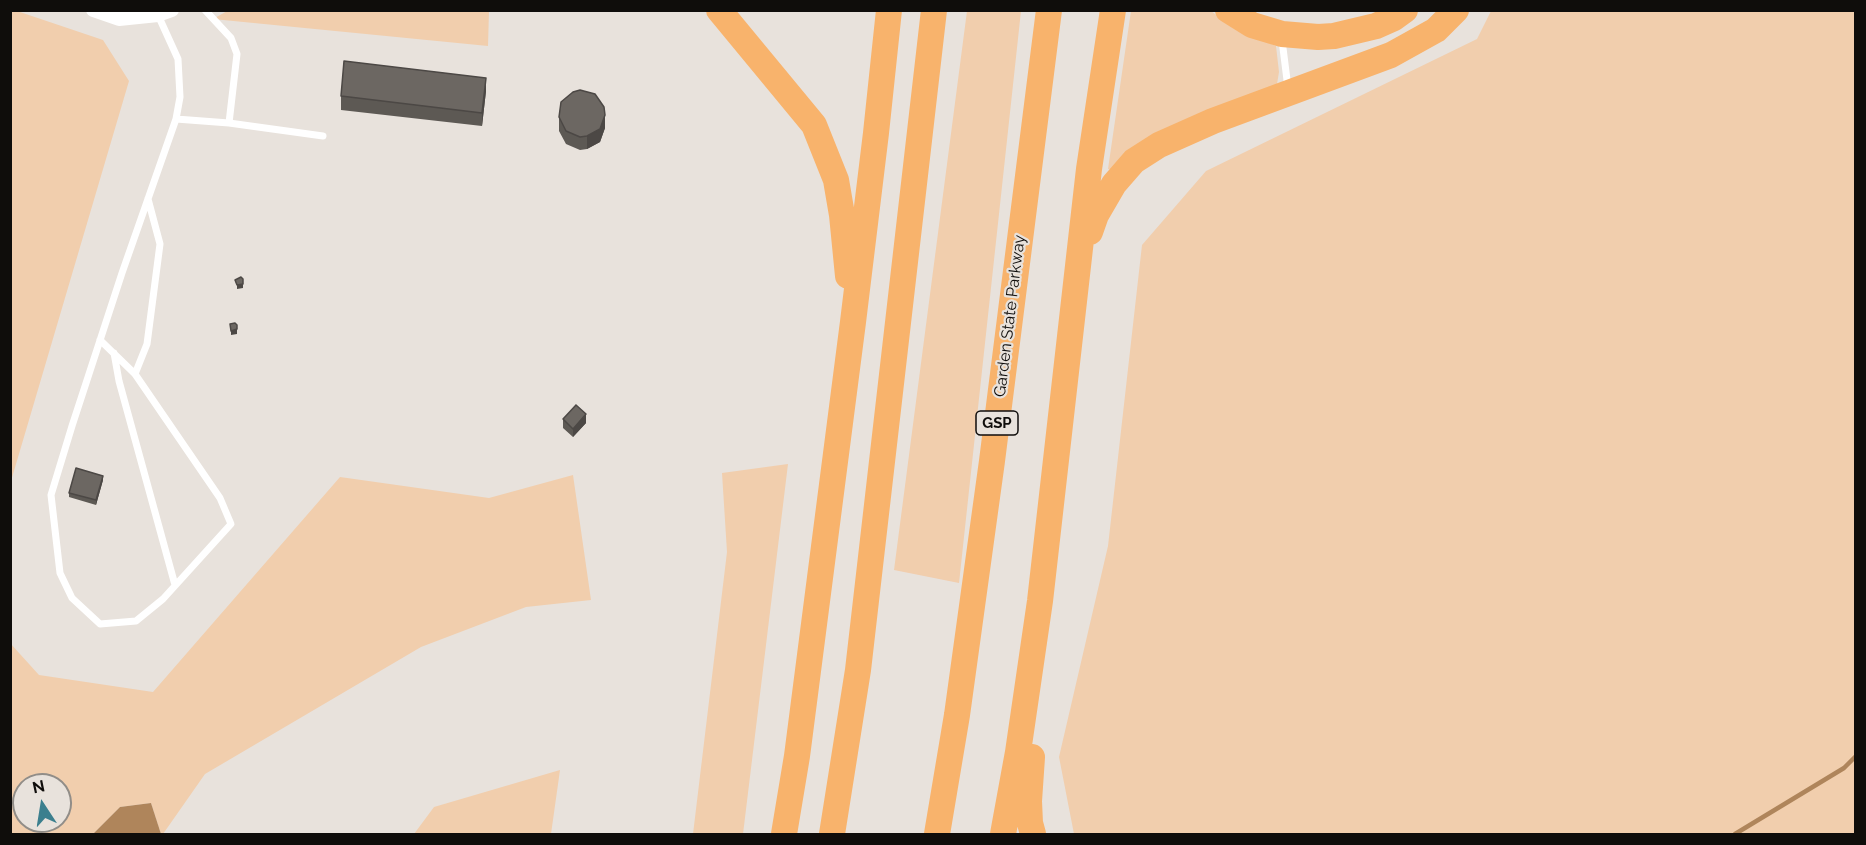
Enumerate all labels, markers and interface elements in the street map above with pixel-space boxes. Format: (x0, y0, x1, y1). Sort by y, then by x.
street label: Garden State Parkway (991, 234, 1029, 398)
road number: GSP (976, 411, 1018, 435)
north arrow (12, 773, 72, 833)
text: N (31, 776, 47, 797)

